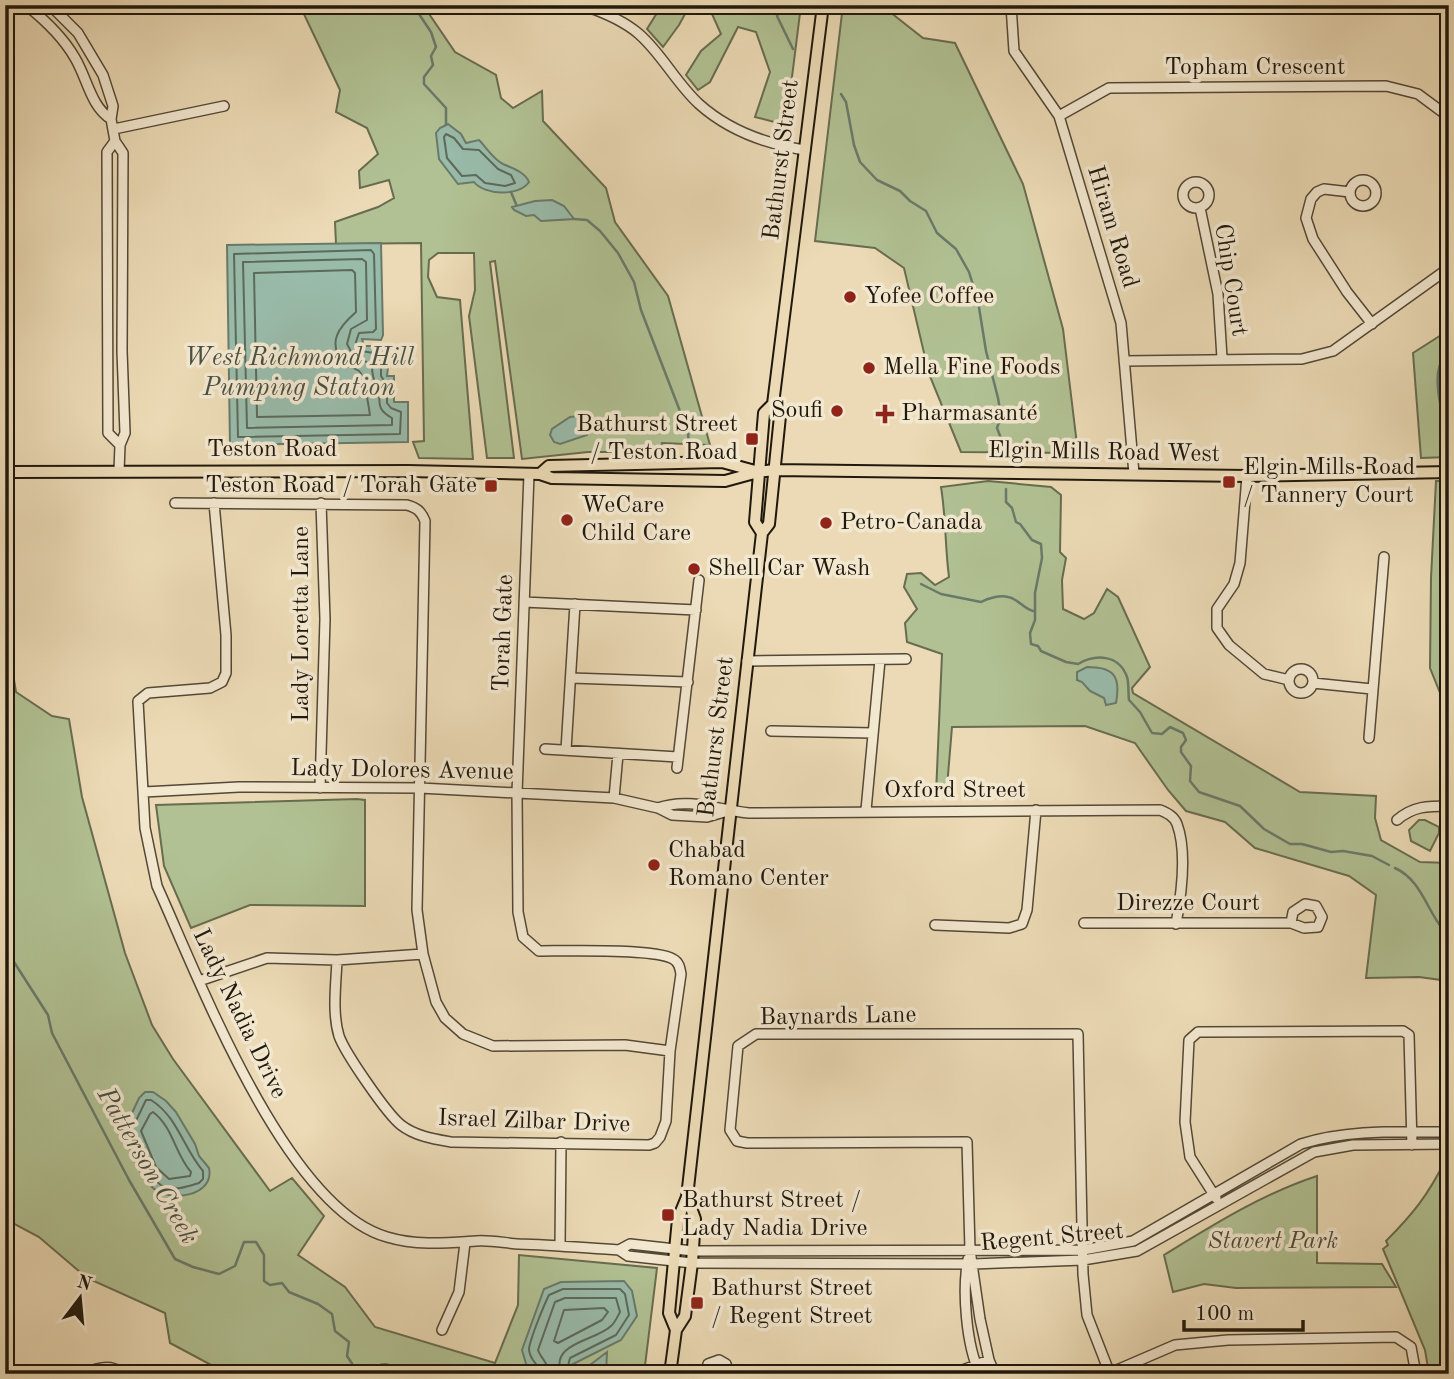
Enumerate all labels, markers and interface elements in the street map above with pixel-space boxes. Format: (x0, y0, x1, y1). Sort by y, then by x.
street label: Topham Crescent (1165, 56, 1345, 80)
street label: Bathurst Street (760, 78, 804, 242)
street label: Hiram Road (1082, 163, 1142, 291)
street label: Chip Court (1209, 222, 1251, 338)
place label: Yofee Coffee (864, 285, 994, 309)
marker: Yofee Coffee (842, 289, 858, 305)
water label: West Richmond Hill Pumping Station (184, 345, 415, 401)
place label: Mella Fine Foods (883, 356, 1060, 380)
marker: Mella Fine Foods (861, 360, 877, 376)
place label: Soufi (771, 399, 823, 423)
place label: Pharmasanté (901, 402, 1038, 426)
marker: Soufi (829, 403, 845, 419)
marker: Pharmasanté (875, 404, 895, 424)
place label: Bathurst Street / Teston Road (576, 413, 738, 465)
marker: Bathurst Street / Teston Road (744, 431, 760, 447)
street label: Teston Road (207, 438, 337, 462)
street label: Elgin Mills Road West (988, 439, 1220, 467)
place label: Elgin Mills Road / Tannery Court (1243, 456, 1415, 508)
place label: Teston Road / Torah Gate (205, 474, 477, 498)
marker: Elgin Mills Road / Tannery Court (1221, 474, 1237, 490)
marker: Teston Road / Torah Gate (483, 478, 499, 494)
place label: WeCare Child Care (581, 494, 691, 546)
place label: Petro-Canada (840, 511, 982, 535)
marker: WeCare Child Care (559, 512, 575, 528)
marker: Petro-Canada (818, 515, 834, 531)
street label: Lady Loretta Lane (290, 526, 314, 722)
place label: Shell Car Wash (708, 557, 870, 581)
marker: Shell Car Wash (686, 561, 702, 577)
street label: Torah Gate (490, 574, 518, 692)
street label: Bathurst Street (695, 655, 739, 819)
street label: Lady Dolores Avenue (290, 757, 514, 785)
street label: Oxford Street (884, 779, 1026, 803)
place label: Chabad Romano Center (668, 839, 829, 891)
marker: Chabad Romano Center (646, 857, 662, 873)
street label: Direzze Court (1116, 892, 1260, 916)
street label: Lady Nadia Drive (188, 925, 290, 1103)
street label: Baynards Lane (759, 1004, 917, 1030)
water label: Patterson Creek (91, 1082, 202, 1249)
street label: Israel Zilbar Drive (437, 1107, 631, 1137)
place label: Bathurst Street / Lady Nadia Drive (682, 1189, 867, 1241)
marker: Bathurst Street / Lady Nadia Drive (660, 1207, 676, 1223)
street label: Regent Street (979, 1220, 1125, 1256)
park label: Stavert Park (1208, 1230, 1338, 1254)
north arrow (46, 1264, 116, 1334)
text: N (74, 1273, 94, 1295)
place label: Bathurst Street / Regent Street (711, 1277, 873, 1329)
scale bar (1184, 1288, 1304, 1332)
marker: Bathurst Street / Regent Street (689, 1295, 705, 1311)
text: 100 m (1195, 1304, 1254, 1325)

